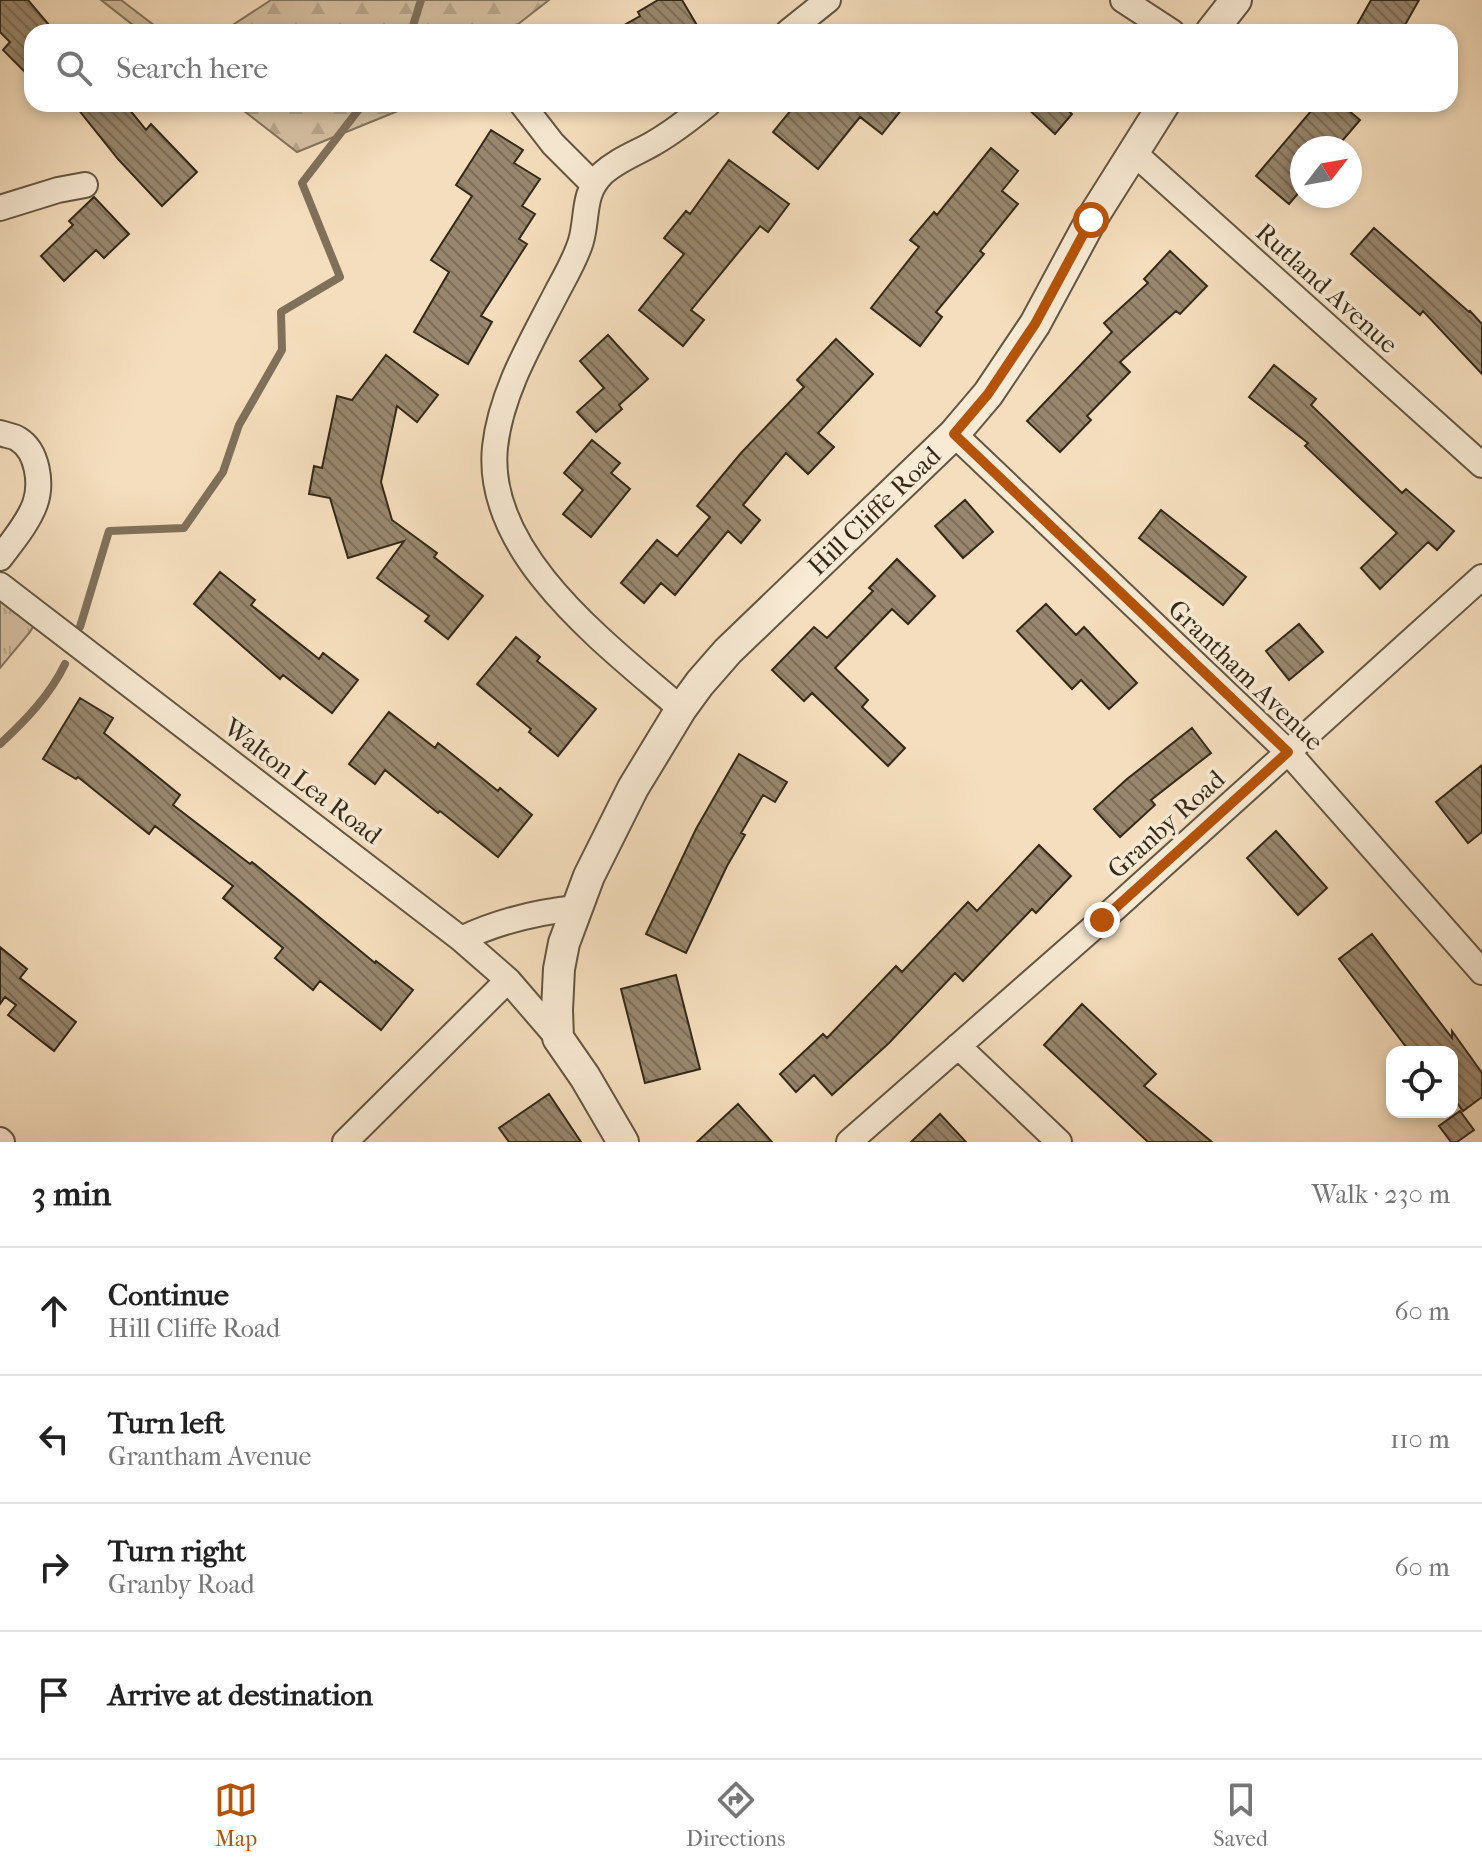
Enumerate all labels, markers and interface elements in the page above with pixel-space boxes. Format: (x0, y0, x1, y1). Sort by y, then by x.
search box (24, 24, 1458, 112)
icon: search (52, 46, 96, 90)
text: Search here (116, 51, 268, 86)
north arrow (1290, 136, 1362, 208)
route start (1073, 202, 1109, 238)
street label: Rutland Avenue (1249, 217, 1404, 360)
street label: Hill Cliffe Road (802, 440, 948, 582)
street label: Grantham Avenue (1162, 594, 1330, 757)
street label: Walton Lea Road (217, 711, 389, 851)
street label: Granby Road (1101, 763, 1232, 885)
route end (1084, 902, 1120, 938)
map controls (1386, 1046, 1458, 1118)
button: locate (1386, 1046, 1458, 1118)
text: 3 min (32, 1174, 111, 1214)
text: Walk · 230 m (1312, 1179, 1450, 1210)
text: Continue (108, 1278, 229, 1313)
icon: ahead (32, 1289, 76, 1333)
text: 60 m (1394, 1296, 1450, 1327)
text: Hill Cliffe Road (108, 1313, 280, 1344)
text: Turn left (108, 1406, 225, 1441)
icon: left (32, 1417, 76, 1461)
text: 110 m (1390, 1424, 1450, 1455)
text: Grantham Avenue (108, 1441, 311, 1472)
text: Turn right (108, 1534, 246, 1569)
icon: right (32, 1545, 76, 1589)
text: 60 m (1394, 1552, 1450, 1583)
text: Granby Road (108, 1569, 255, 1600)
icon: arrive (32, 1673, 76, 1717)
text: Arrive at destination (108, 1678, 373, 1713)
tab: Map (214, 1778, 258, 1852)
tab: Directions (686, 1778, 785, 1852)
tab: Saved (1213, 1778, 1268, 1852)

